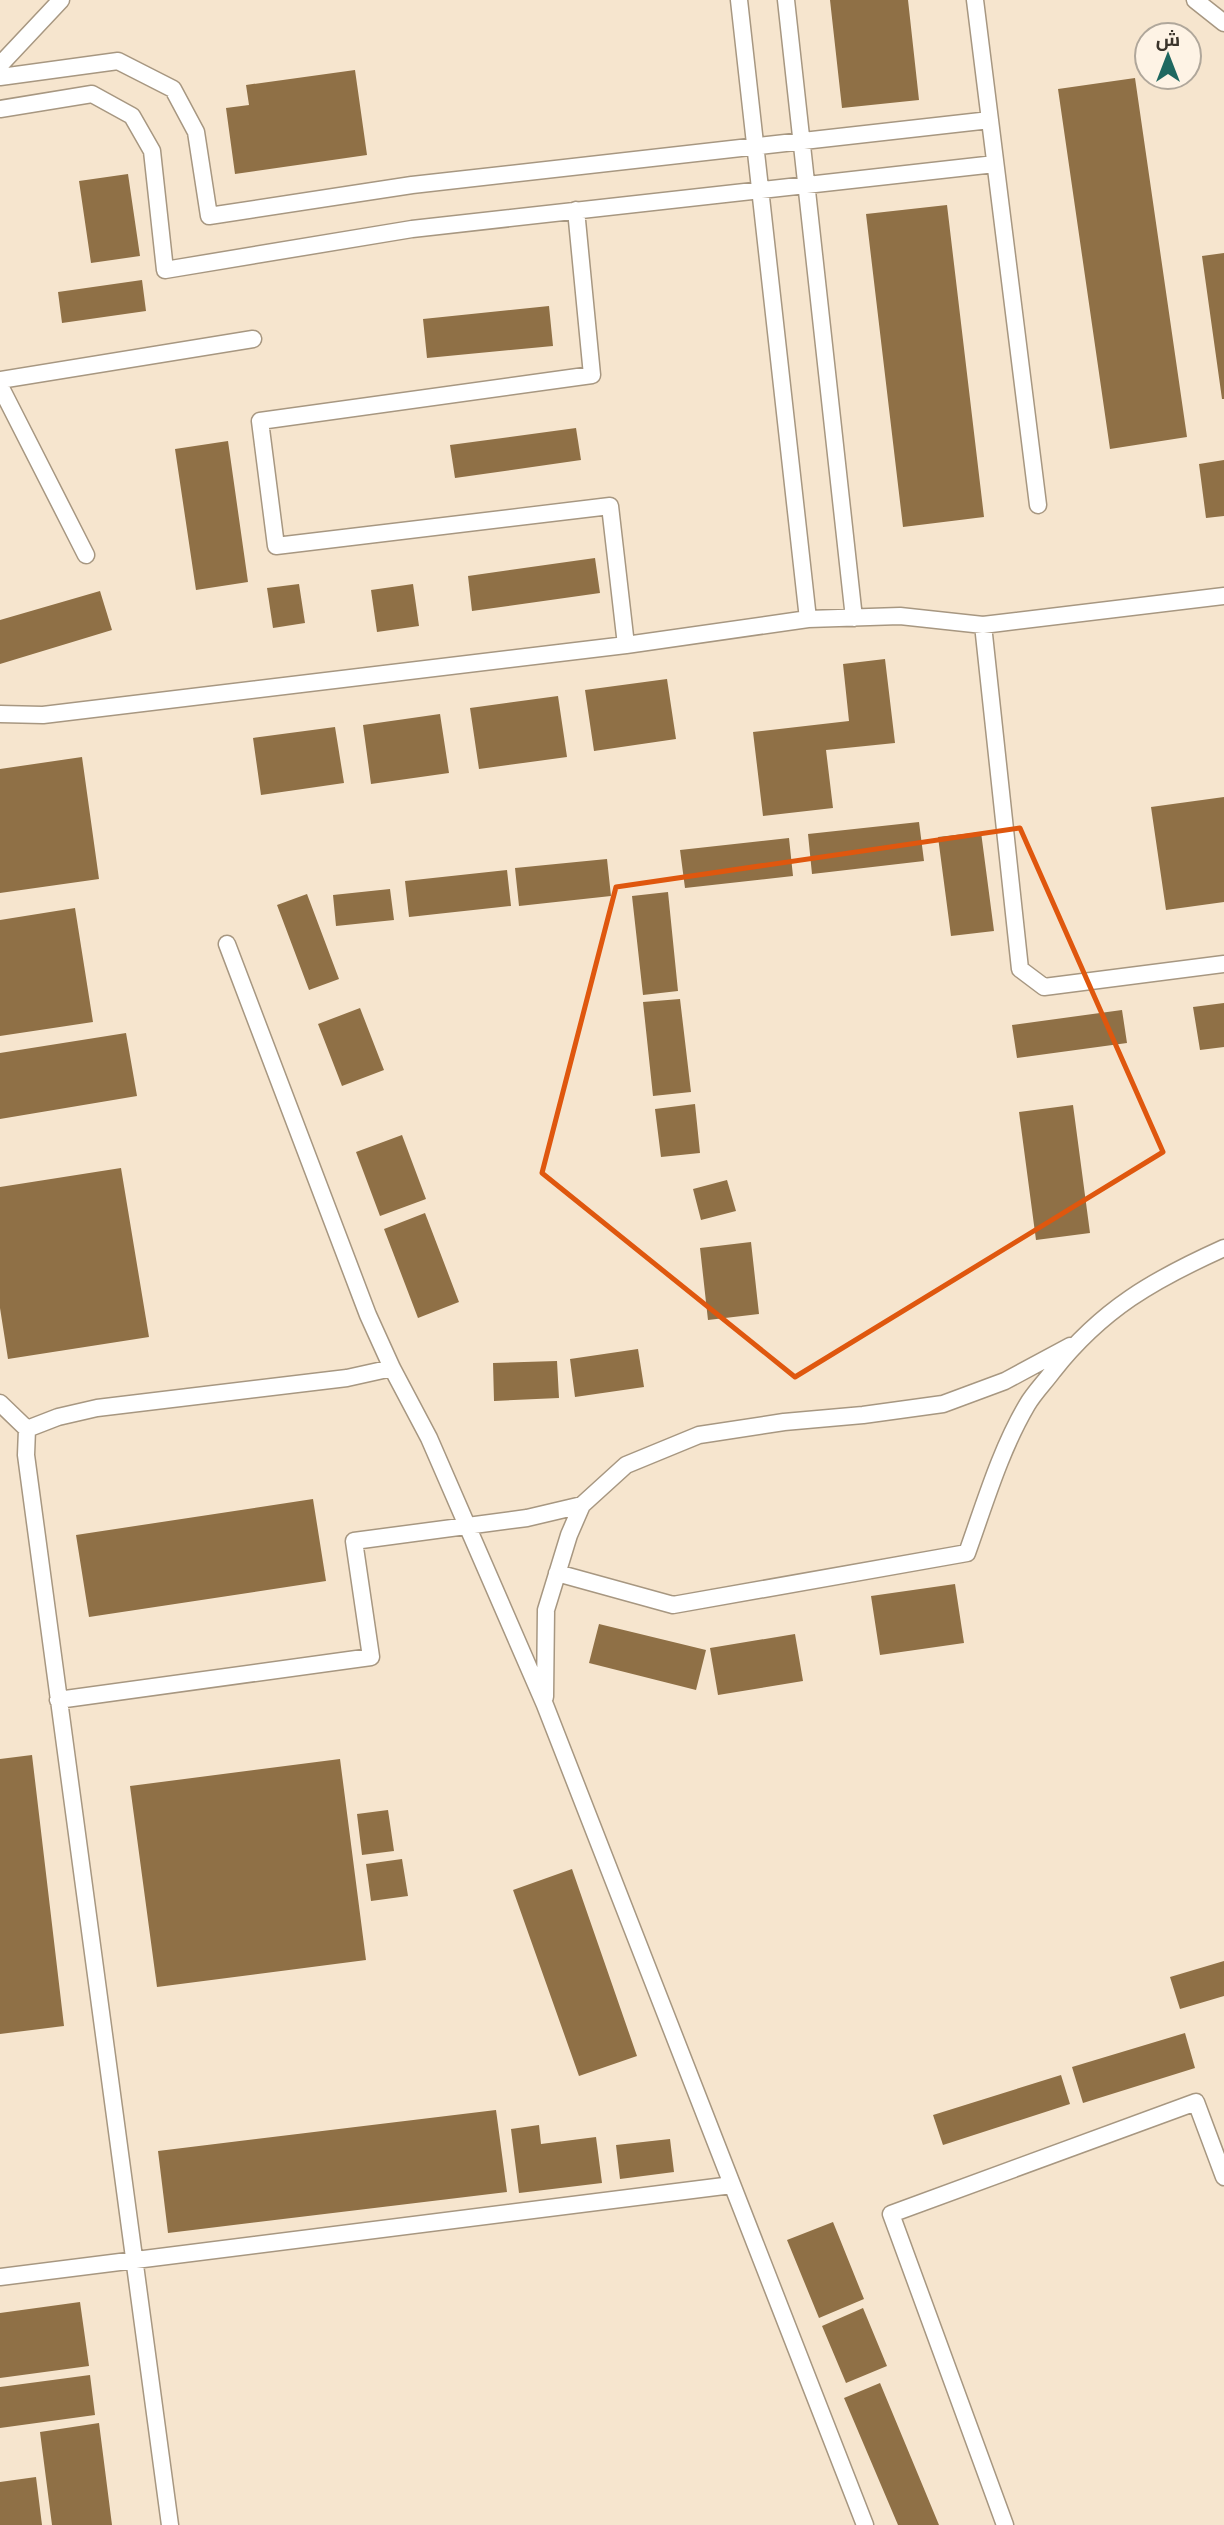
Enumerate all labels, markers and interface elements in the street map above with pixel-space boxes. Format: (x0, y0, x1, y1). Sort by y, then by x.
north arrow (1133, 21, 1203, 91)
text: ش (1156, 28, 1180, 51)

